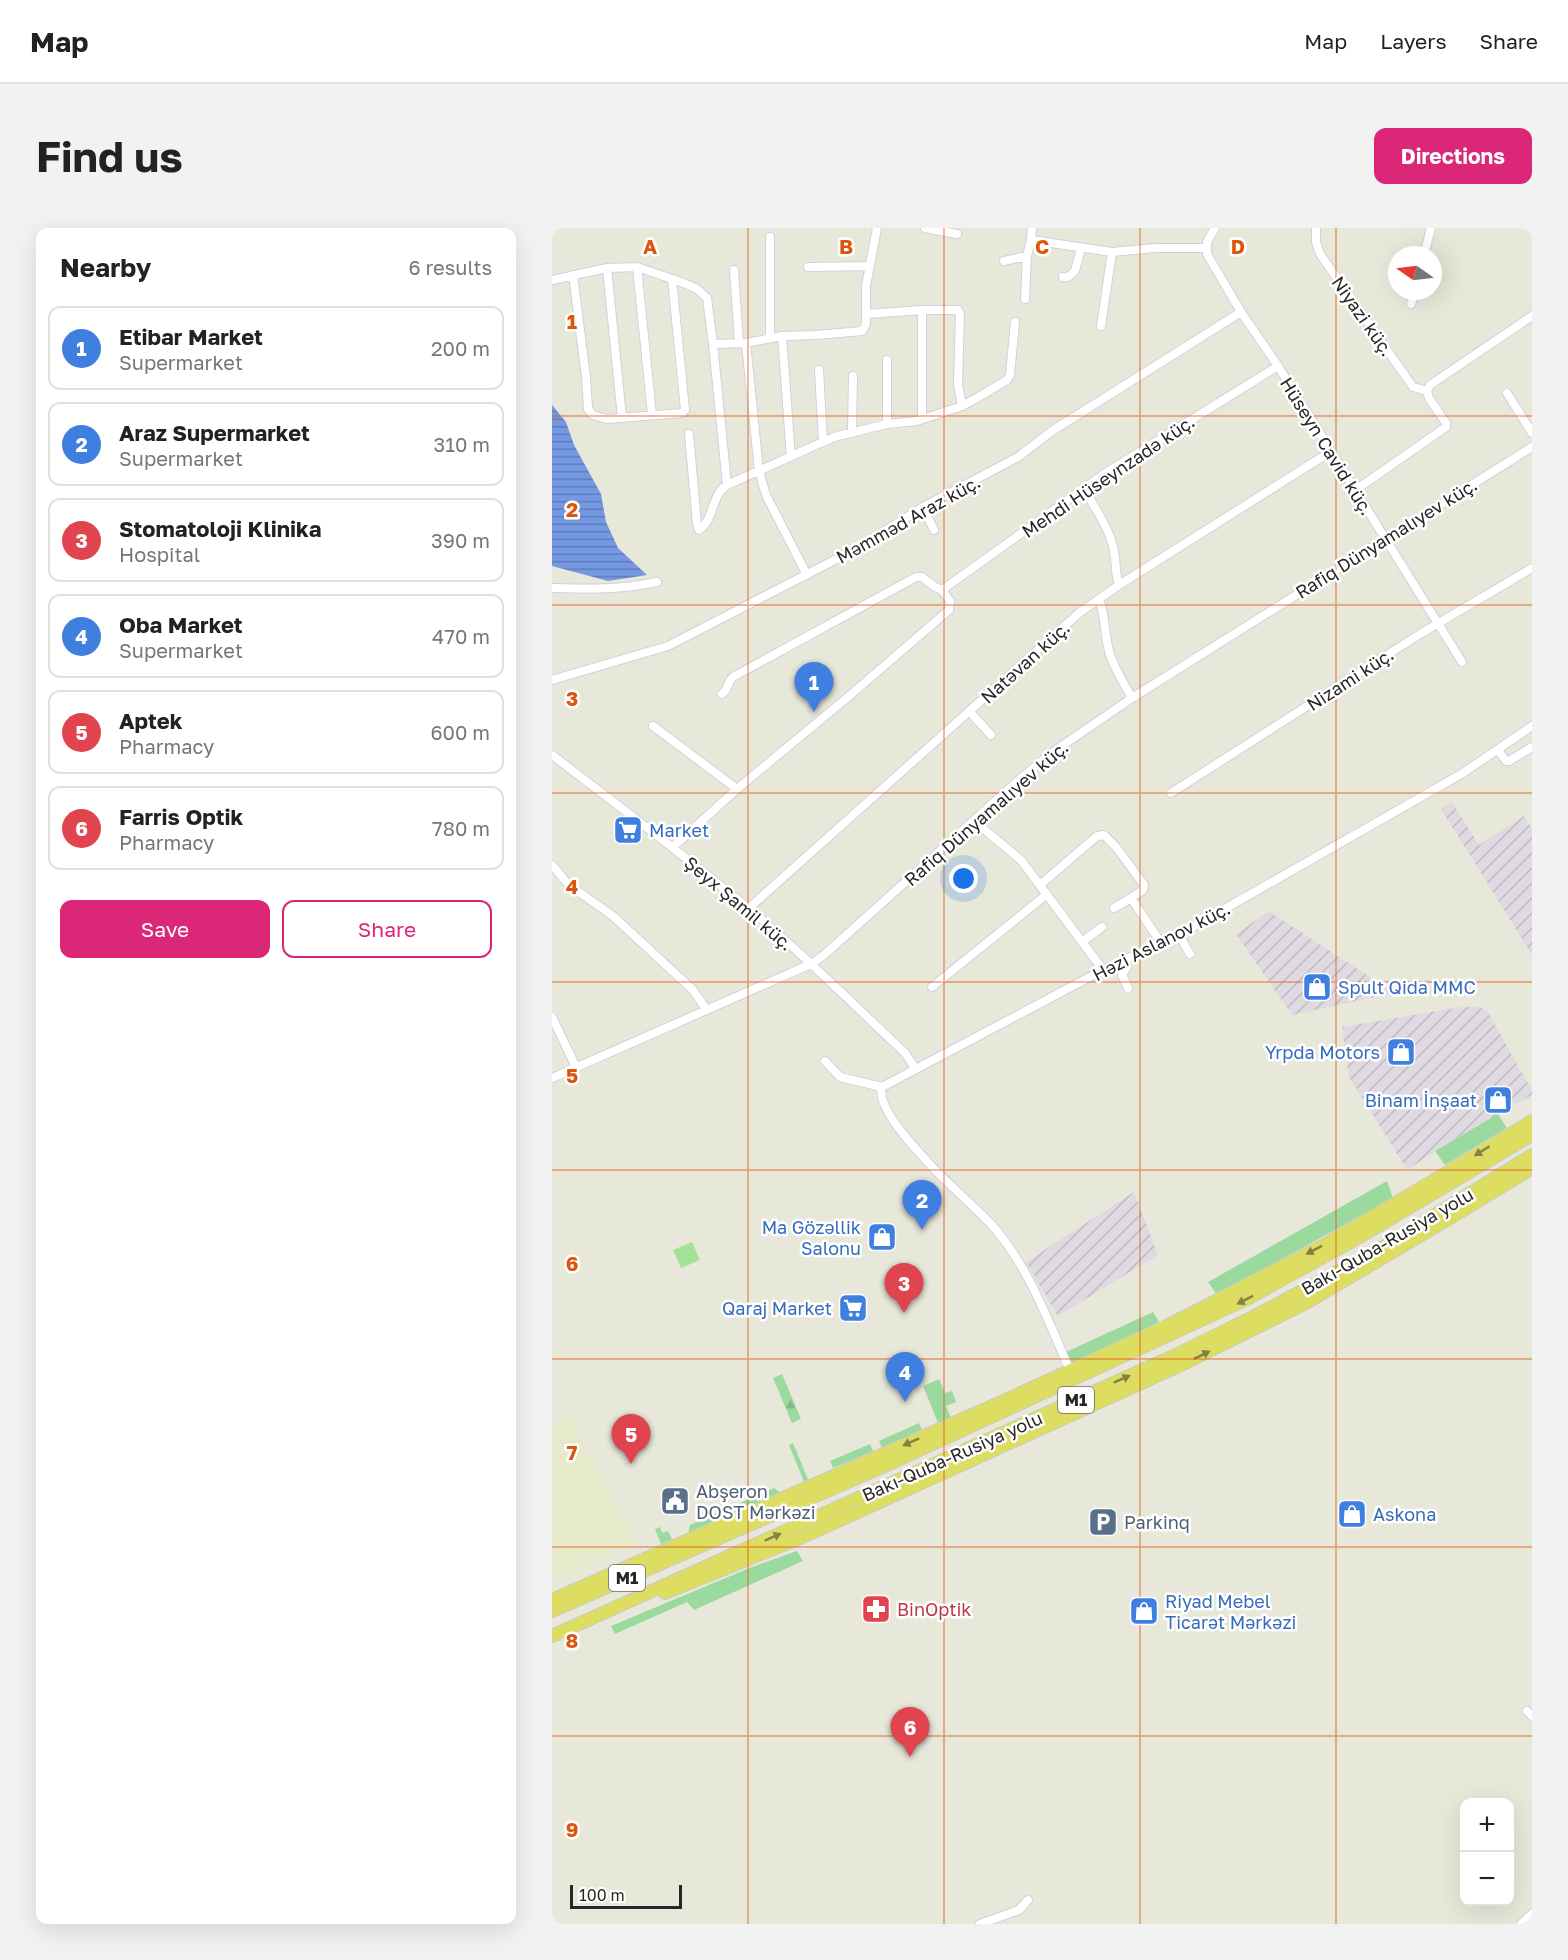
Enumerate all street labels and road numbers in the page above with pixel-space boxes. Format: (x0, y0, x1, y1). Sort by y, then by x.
street label: Niyazi küç. (1327, 272, 1399, 360)
street label: Hüseyn Cavid küç. (1276, 373, 1378, 519)
street label: Mehdi Hüseynzadə küç. (1017, 410, 1199, 542)
street label: Məmməd Araz küç. (832, 470, 984, 568)
street label: Rafiq Dünyamalıyev küç. (1291, 473, 1481, 603)
street label: Natəvan küç. (976, 616, 1074, 708)
street label: Nizami küç. (1302, 643, 1398, 715)
street label: Rafiq Dünyamalıyev küç. (900, 736, 1072, 890)
street label: Şeyx Şamil küç. (680, 851, 798, 955)
street label: Həzi Aslanov küç. (1088, 897, 1234, 985)
street label: Bakı-Quba-Rusiya yolu (1297, 1183, 1477, 1299)
road number: M1 (1058, 1387, 1094, 1413)
street label: Bakı-Quba-Rusiya yolu (859, 1406, 1045, 1506)
road number: M1 (609, 1565, 645, 1591)

